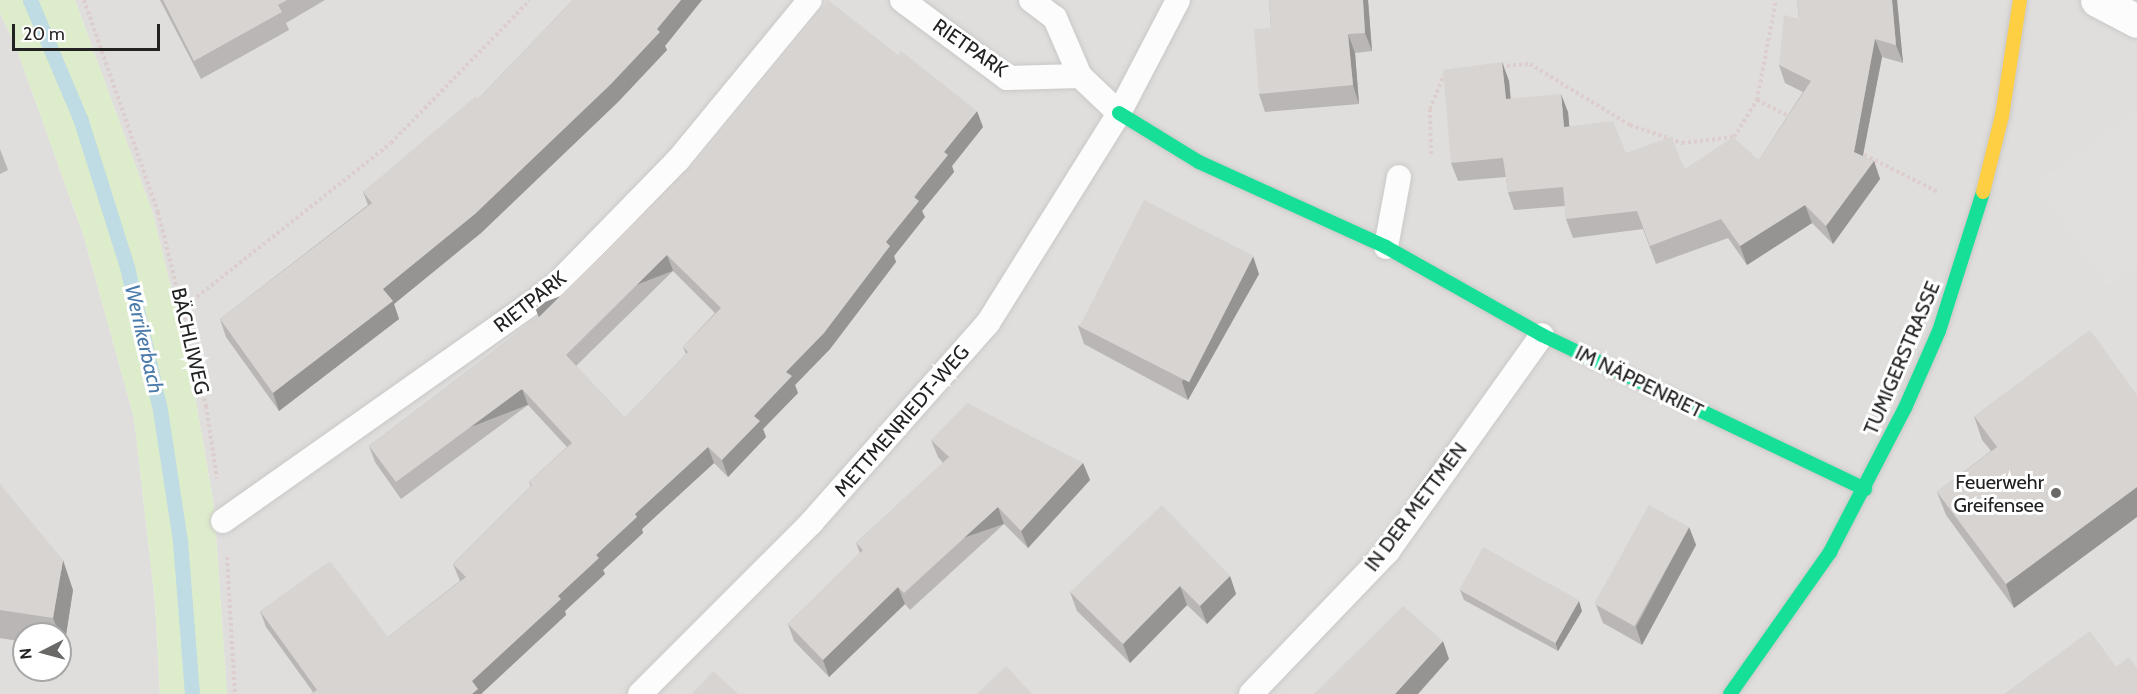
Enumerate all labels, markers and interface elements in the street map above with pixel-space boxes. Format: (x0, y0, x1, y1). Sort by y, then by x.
scale bar (15, 12, 164, 50)
street label: RIETPARK (928, 14, 1012, 82)
text: 20 m (23, 23, 65, 45)
street label: RIETPARK (489, 266, 571, 338)
street label: TUMIGERSTRASSE (1859, 278, 1945, 438)
water label: Werrikerbach (119, 282, 169, 396)
street label: BÄCHLIWEG (166, 285, 214, 397)
street label: METTMENRIEDT-WEG (830, 340, 974, 502)
street label: IM NÄPPENRIET (1571, 341, 1707, 423)
street label: IN DER METTMEN (1360, 438, 1472, 576)
place label: Feuerwehr Greifensee (1954, 470, 2044, 517)
marker: Feuerwehr Greifensee (2049, 486, 2063, 500)
north arrow (12, 622, 72, 682)
text: N (16, 647, 36, 660)

